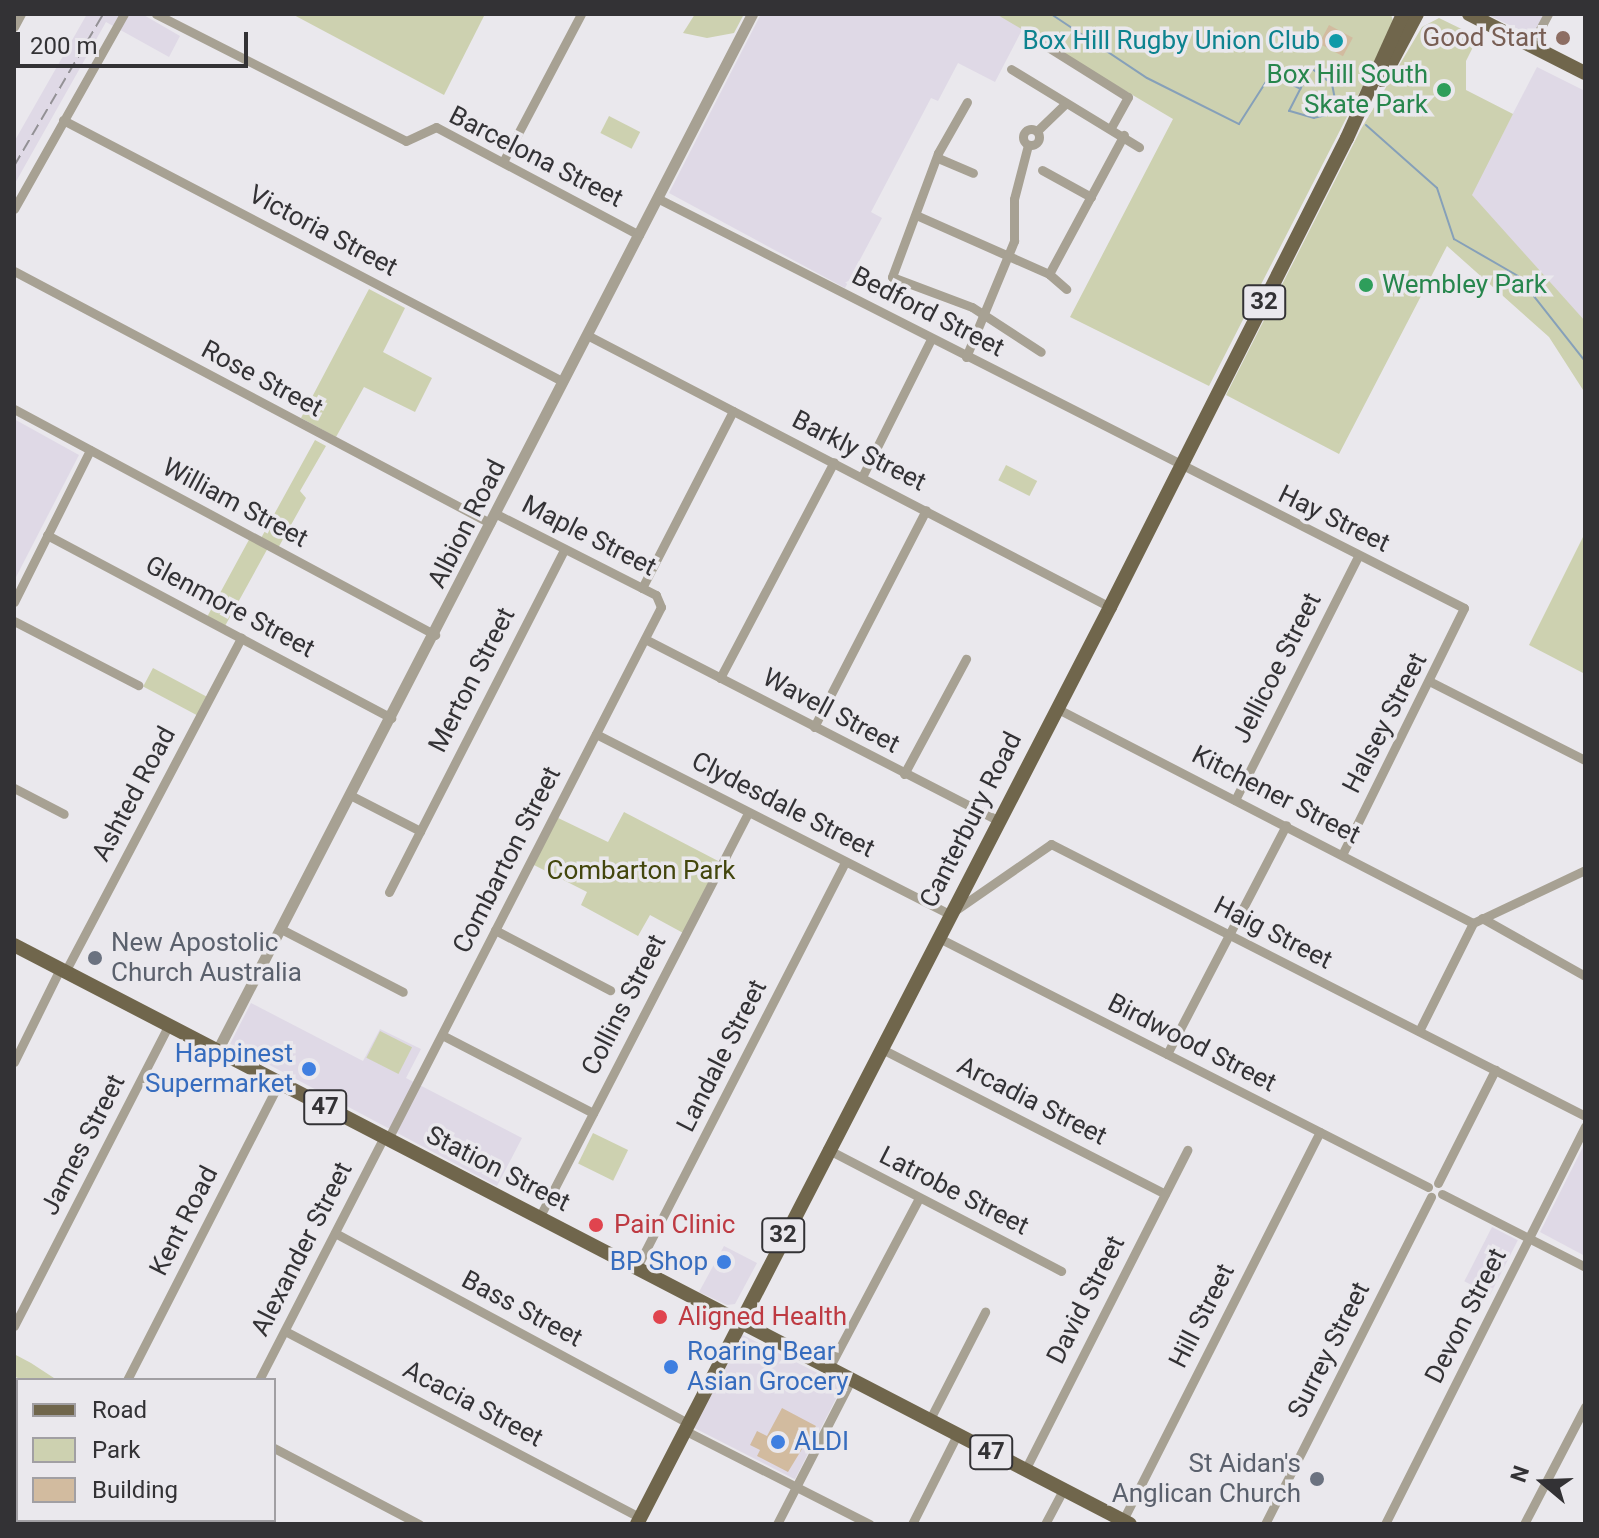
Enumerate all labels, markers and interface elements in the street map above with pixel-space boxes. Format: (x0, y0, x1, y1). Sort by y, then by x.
scale bar (20, 16, 252, 66)
place label: Good Start (1422, 22, 1547, 54)
place label: Box Hill Rugby Union Club (1022, 25, 1320, 57)
marker: Good Start (1554, 29, 1572, 47)
text: 200 m (30, 32, 97, 60)
marker: Box Hill Rugby Union Club (1327, 32, 1345, 50)
place label: Box Hill South Skate Park (1267, 59, 1428, 120)
marker: Box Hill South Skate Park (1435, 81, 1453, 99)
street label: Barcelona Street (444, 100, 628, 214)
street label: Victoria Street (243, 179, 403, 283)
street label: Bedford Street (847, 260, 1009, 364)
place label: Wembley Park (1382, 269, 1547, 301)
marker: Wembley Park (1357, 276, 1375, 294)
road number: 32 (1242, 282, 1286, 322)
street label: Rose Street (196, 334, 328, 424)
street label: Barkly Street (787, 404, 931, 498)
street label: William Street (157, 452, 313, 554)
street label: Albion Road (421, 455, 513, 593)
street label: Hay Street (1273, 479, 1395, 559)
street label: Maple Street (517, 489, 661, 583)
street label: Glenmore Street (140, 549, 320, 665)
street label: Jellicoe Street (1226, 588, 1328, 748)
street label: Merton Street (422, 602, 522, 758)
street label: Halsey Street (1336, 648, 1434, 798)
street label: Wavell Street (757, 662, 905, 760)
street label: Ashted Road (86, 721, 182, 867)
street label: Canterbury Road (913, 727, 1029, 913)
street label: Kitchener Street (1187, 739, 1365, 851)
street label: Clydesdale Street (686, 745, 880, 865)
street label: Combarton Street (447, 761, 567, 959)
park label: Combarton Park (546, 855, 736, 887)
street label: Haig Street (1209, 890, 1337, 976)
place label: New Apostolic Church Australia (111, 927, 302, 988)
street label: Collins Street (575, 930, 673, 1080)
marker: New Apostolic Church Australia (86, 949, 104, 967)
street label: Landale Street (670, 975, 774, 1137)
street label: Birdwood Street (1103, 987, 1281, 1099)
place label: Happinest Supermarket (145, 1038, 293, 1100)
street label: Arcadia Street (952, 1050, 1112, 1152)
marker: Happinest Supermarket (300, 1060, 318, 1078)
street label: James Street (34, 1070, 132, 1220)
road number: 47 (303, 1087, 347, 1127)
street label: Station Street (421, 1119, 575, 1219)
street label: Latrobe Street (874, 1140, 1034, 1242)
street label: Alexander Street (245, 1157, 359, 1341)
street label: Kent Road (143, 1161, 225, 1281)
place label: Pain Clinic (614, 1209, 735, 1241)
marker: Pain Clinic (585, 1214, 607, 1236)
road number: 32 (761, 1215, 805, 1255)
street label: David Street (1040, 1231, 1132, 1369)
street label: Devon Street (1419, 1243, 1513, 1389)
place label: BP Shop (610, 1246, 708, 1278)
marker: BP Shop (715, 1253, 733, 1271)
street label: Hill Street (1163, 1259, 1241, 1373)
street label: Bass Street (456, 1264, 588, 1354)
street label: Surrey Street (1281, 1277, 1377, 1423)
place label: Aligned Health (678, 1301, 847, 1333)
marker: Aligned Health (649, 1306, 671, 1328)
place label: Roaring Bear Asian Grocery (687, 1336, 848, 1398)
street label: Acacia Street (398, 1354, 548, 1454)
marker: Roaring Bear Asian Grocery (662, 1358, 680, 1376)
legend (16, 1378, 276, 1522)
text: Road (92, 1396, 147, 1424)
place label: ALDI (794, 1426, 849, 1458)
road number: 47 (969, 1432, 1013, 1472)
marker: ALDI (769, 1433, 787, 1451)
text: Park (92, 1436, 140, 1464)
north arrow (1503, 1442, 1583, 1522)
place label: St Aidan's Anglican Church (1112, 1448, 1301, 1510)
text: N (1505, 1463, 1534, 1485)
marker: St Aidan's Anglican Church (1308, 1470, 1326, 1488)
text: Building (92, 1476, 178, 1504)

